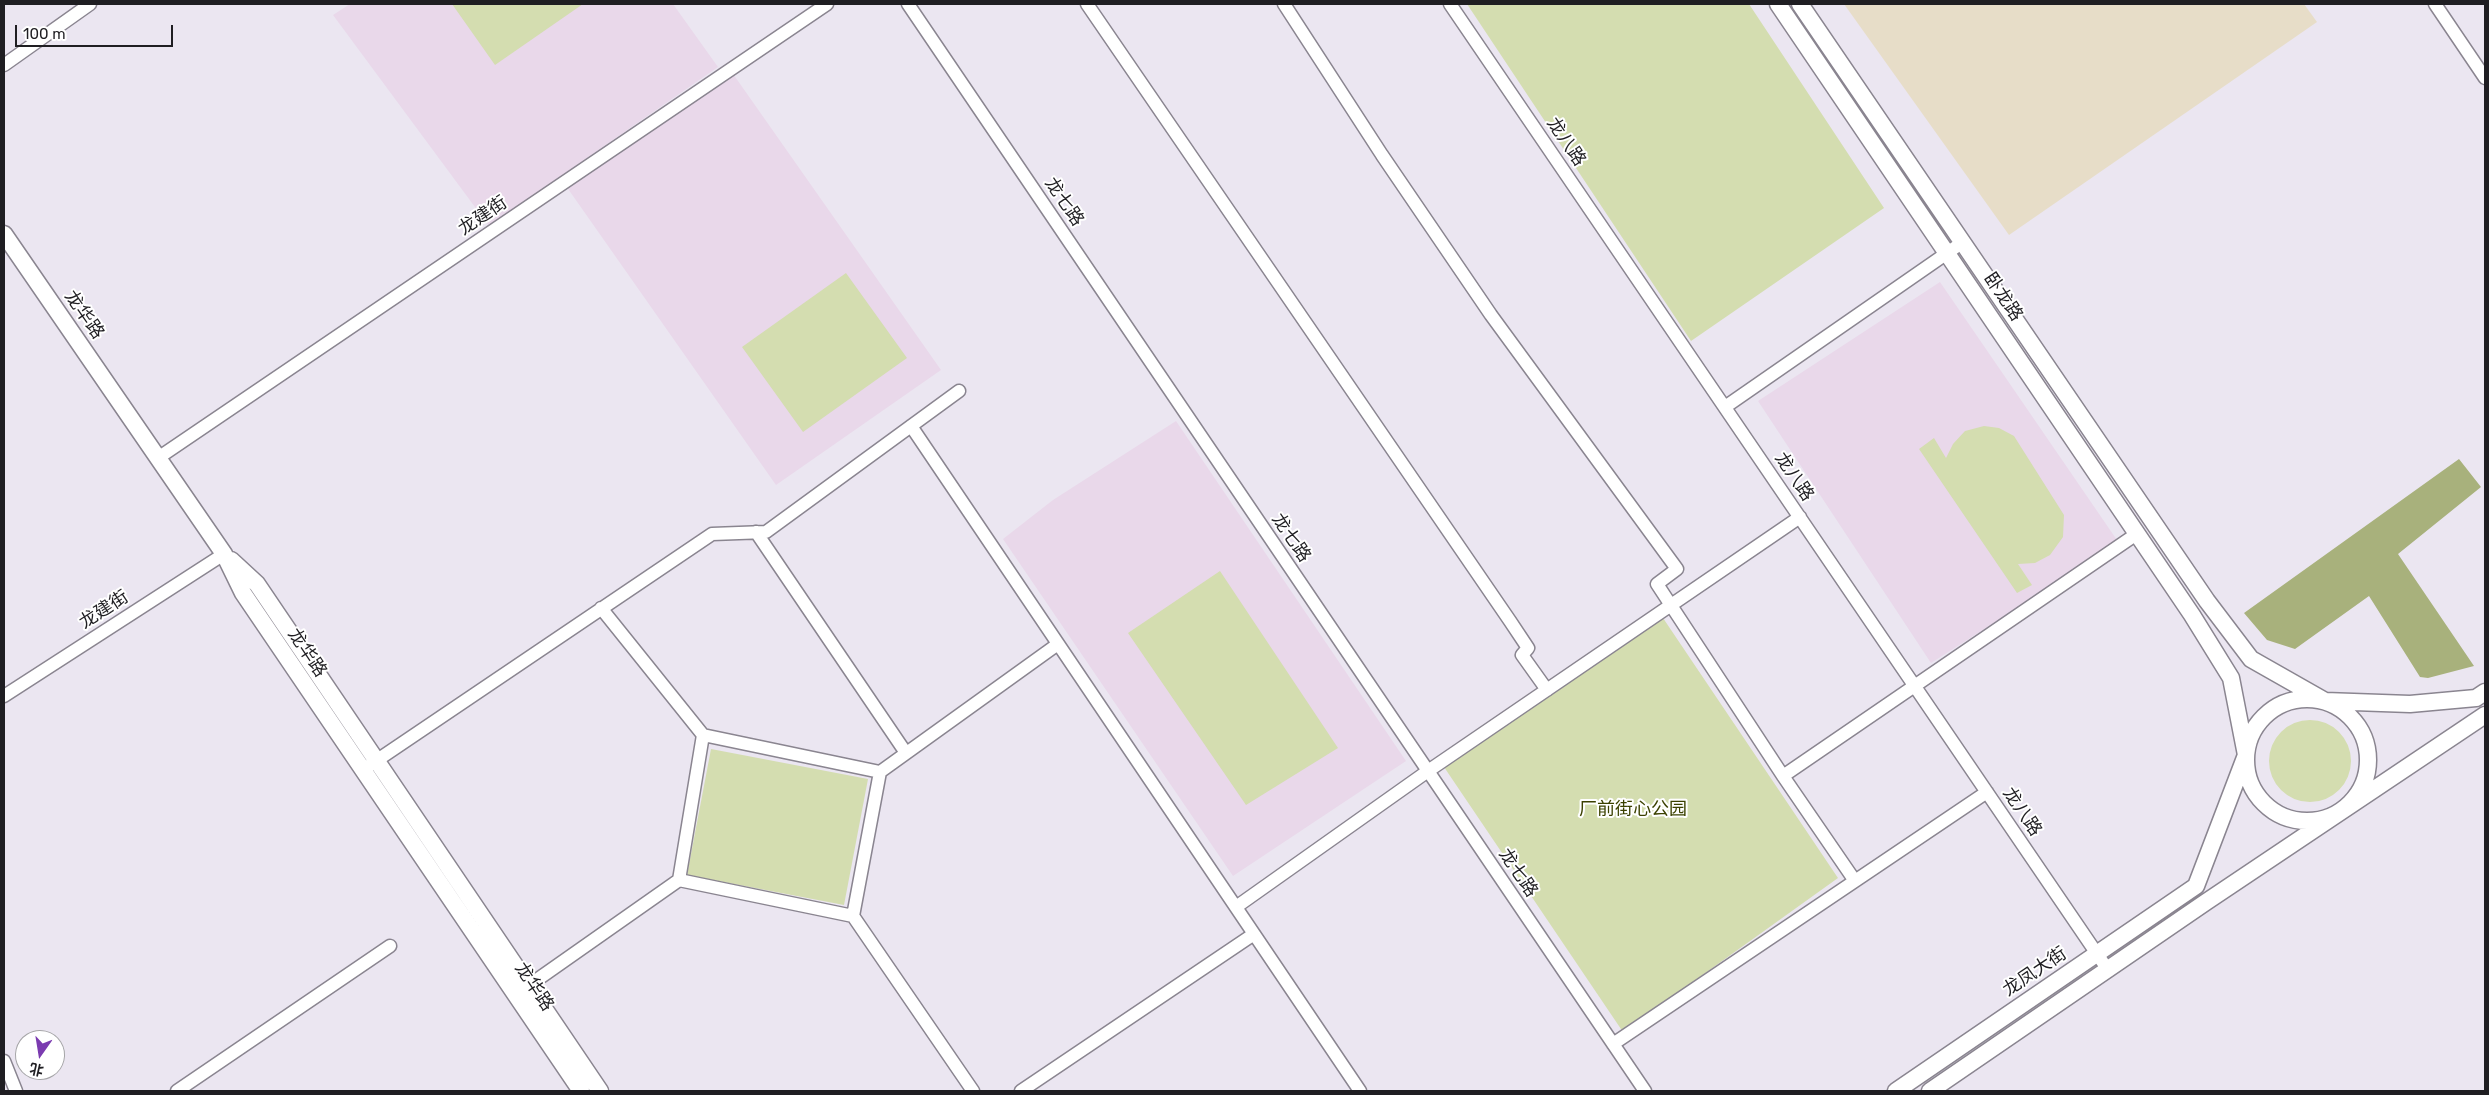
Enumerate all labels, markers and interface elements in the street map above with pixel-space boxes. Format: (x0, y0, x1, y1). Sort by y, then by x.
scale bar (18, 15, 175, 47)
text: 100 m (23, 25, 65, 43)
street label: 龙八路 (1542, 114, 1590, 170)
street label: 龙七路 (1040, 174, 1088, 230)
street label: 龙建街 (455, 192, 511, 240)
street label: 卧龙路 (1979, 269, 2027, 325)
street label: 龙华路 (60, 287, 108, 343)
street label: 龙八路 (1770, 449, 1818, 505)
street label: 龙七路 (1267, 510, 1315, 566)
street label: 龙建街 (75, 586, 133, 634)
street label: 龙华路 (283, 625, 331, 681)
street label: 龙八路 (1998, 784, 2046, 840)
park label: 厂前街心公园 (1579, 799, 1687, 821)
street label: 龙七路 (1494, 845, 1542, 901)
street label: 龙凤大街 (1999, 943, 2071, 1001)
street label: 龙华路 (510, 959, 558, 1015)
north arrow (15, 1030, 65, 1080)
text: 北 (28, 1059, 45, 1079)

